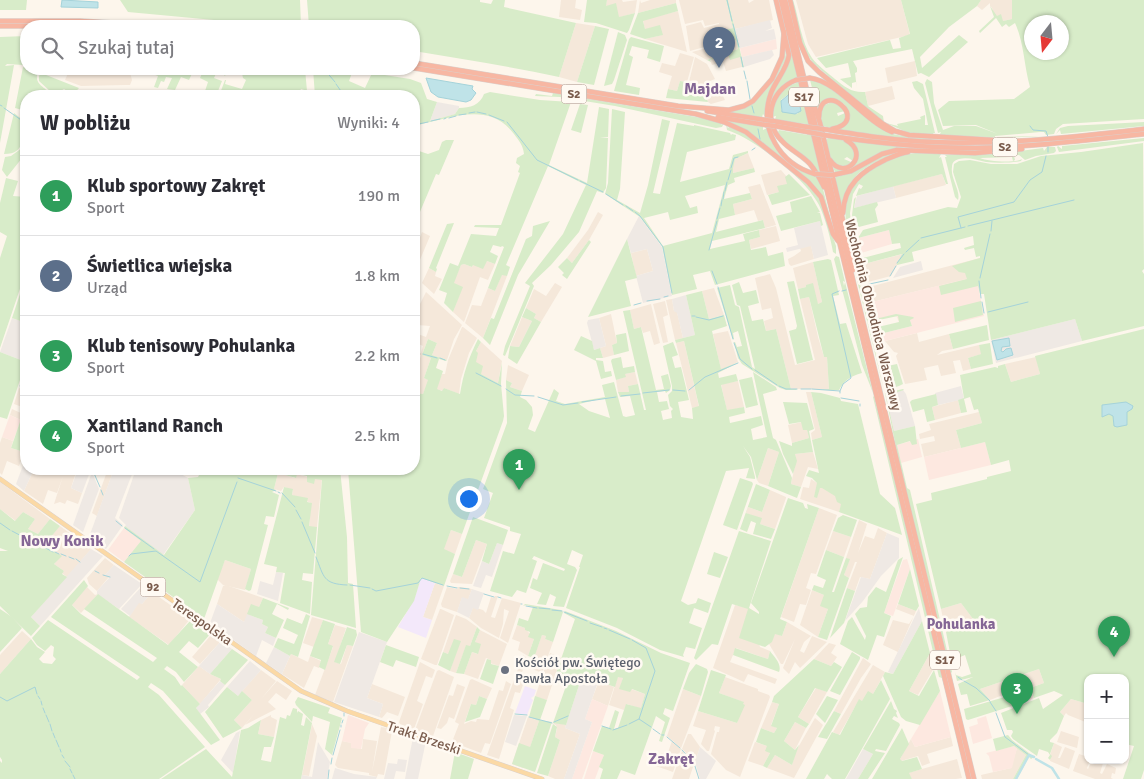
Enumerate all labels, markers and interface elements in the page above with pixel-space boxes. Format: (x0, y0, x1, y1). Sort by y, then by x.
north arrow (1024, 15, 1069, 60)
search box (20, 20, 420, 75)
pin: 2 (703, 27, 735, 68)
icon: search (38, 34, 66, 62)
text: Szukaj tutaj (78, 36, 175, 60)
district label: Majdan (684, 79, 736, 99)
road number: S2 (562, 85, 586, 104)
road number: S17 (789, 88, 819, 106)
text: W pobliżu (40, 110, 131, 136)
text: Wyniki: 4 (337, 113, 400, 133)
road number: S2 (992, 138, 1018, 156)
text: Klub sportowy Zakręt (87, 174, 265, 198)
text: 1 (52, 186, 60, 206)
text: 190 m (358, 186, 400, 206)
text: Sport (87, 198, 125, 218)
street label: Wschodnia Obwodnica Warszawy (841, 217, 905, 413)
text: Świetlica wiejska (87, 254, 232, 278)
text: 2 (52, 266, 60, 286)
text: 1.8 km (354, 266, 400, 286)
text: Urząd (87, 278, 127, 298)
text: Klub tenisowy Pohulanka (87, 334, 295, 358)
text: 3 (52, 346, 60, 366)
text: 2.2 km (354, 346, 400, 366)
text: Sport (87, 358, 125, 378)
text: Xantiland Ranch (87, 414, 223, 438)
text: 4 (52, 426, 60, 446)
text: 2.5 km (354, 426, 400, 446)
text: Sport (87, 438, 125, 458)
pin: 1 (503, 449, 535, 490)
your location (456, 486, 482, 512)
district label: Nowy Konik (20, 531, 104, 551)
road number: 92 (140, 578, 166, 596)
street label: Terespolska (169, 595, 235, 649)
district label: Pohulanka (927, 615, 996, 633)
pin: 4 (1098, 616, 1130, 657)
road number: S17 (930, 650, 960, 670)
place label: Kościół pw. Świętego Pawła Apostoła (515, 654, 641, 687)
marker: Kościół pw. Świętego Pawła Apostoła (499, 664, 511, 676)
pin: 3 (1001, 673, 1033, 714)
map controls (1084, 674, 1129, 764)
button: + (1084, 674, 1129, 719)
street label: Trakt Brzeski (385, 717, 463, 759)
button: − (1084, 719, 1129, 764)
district label: Zakręt (648, 749, 694, 769)

